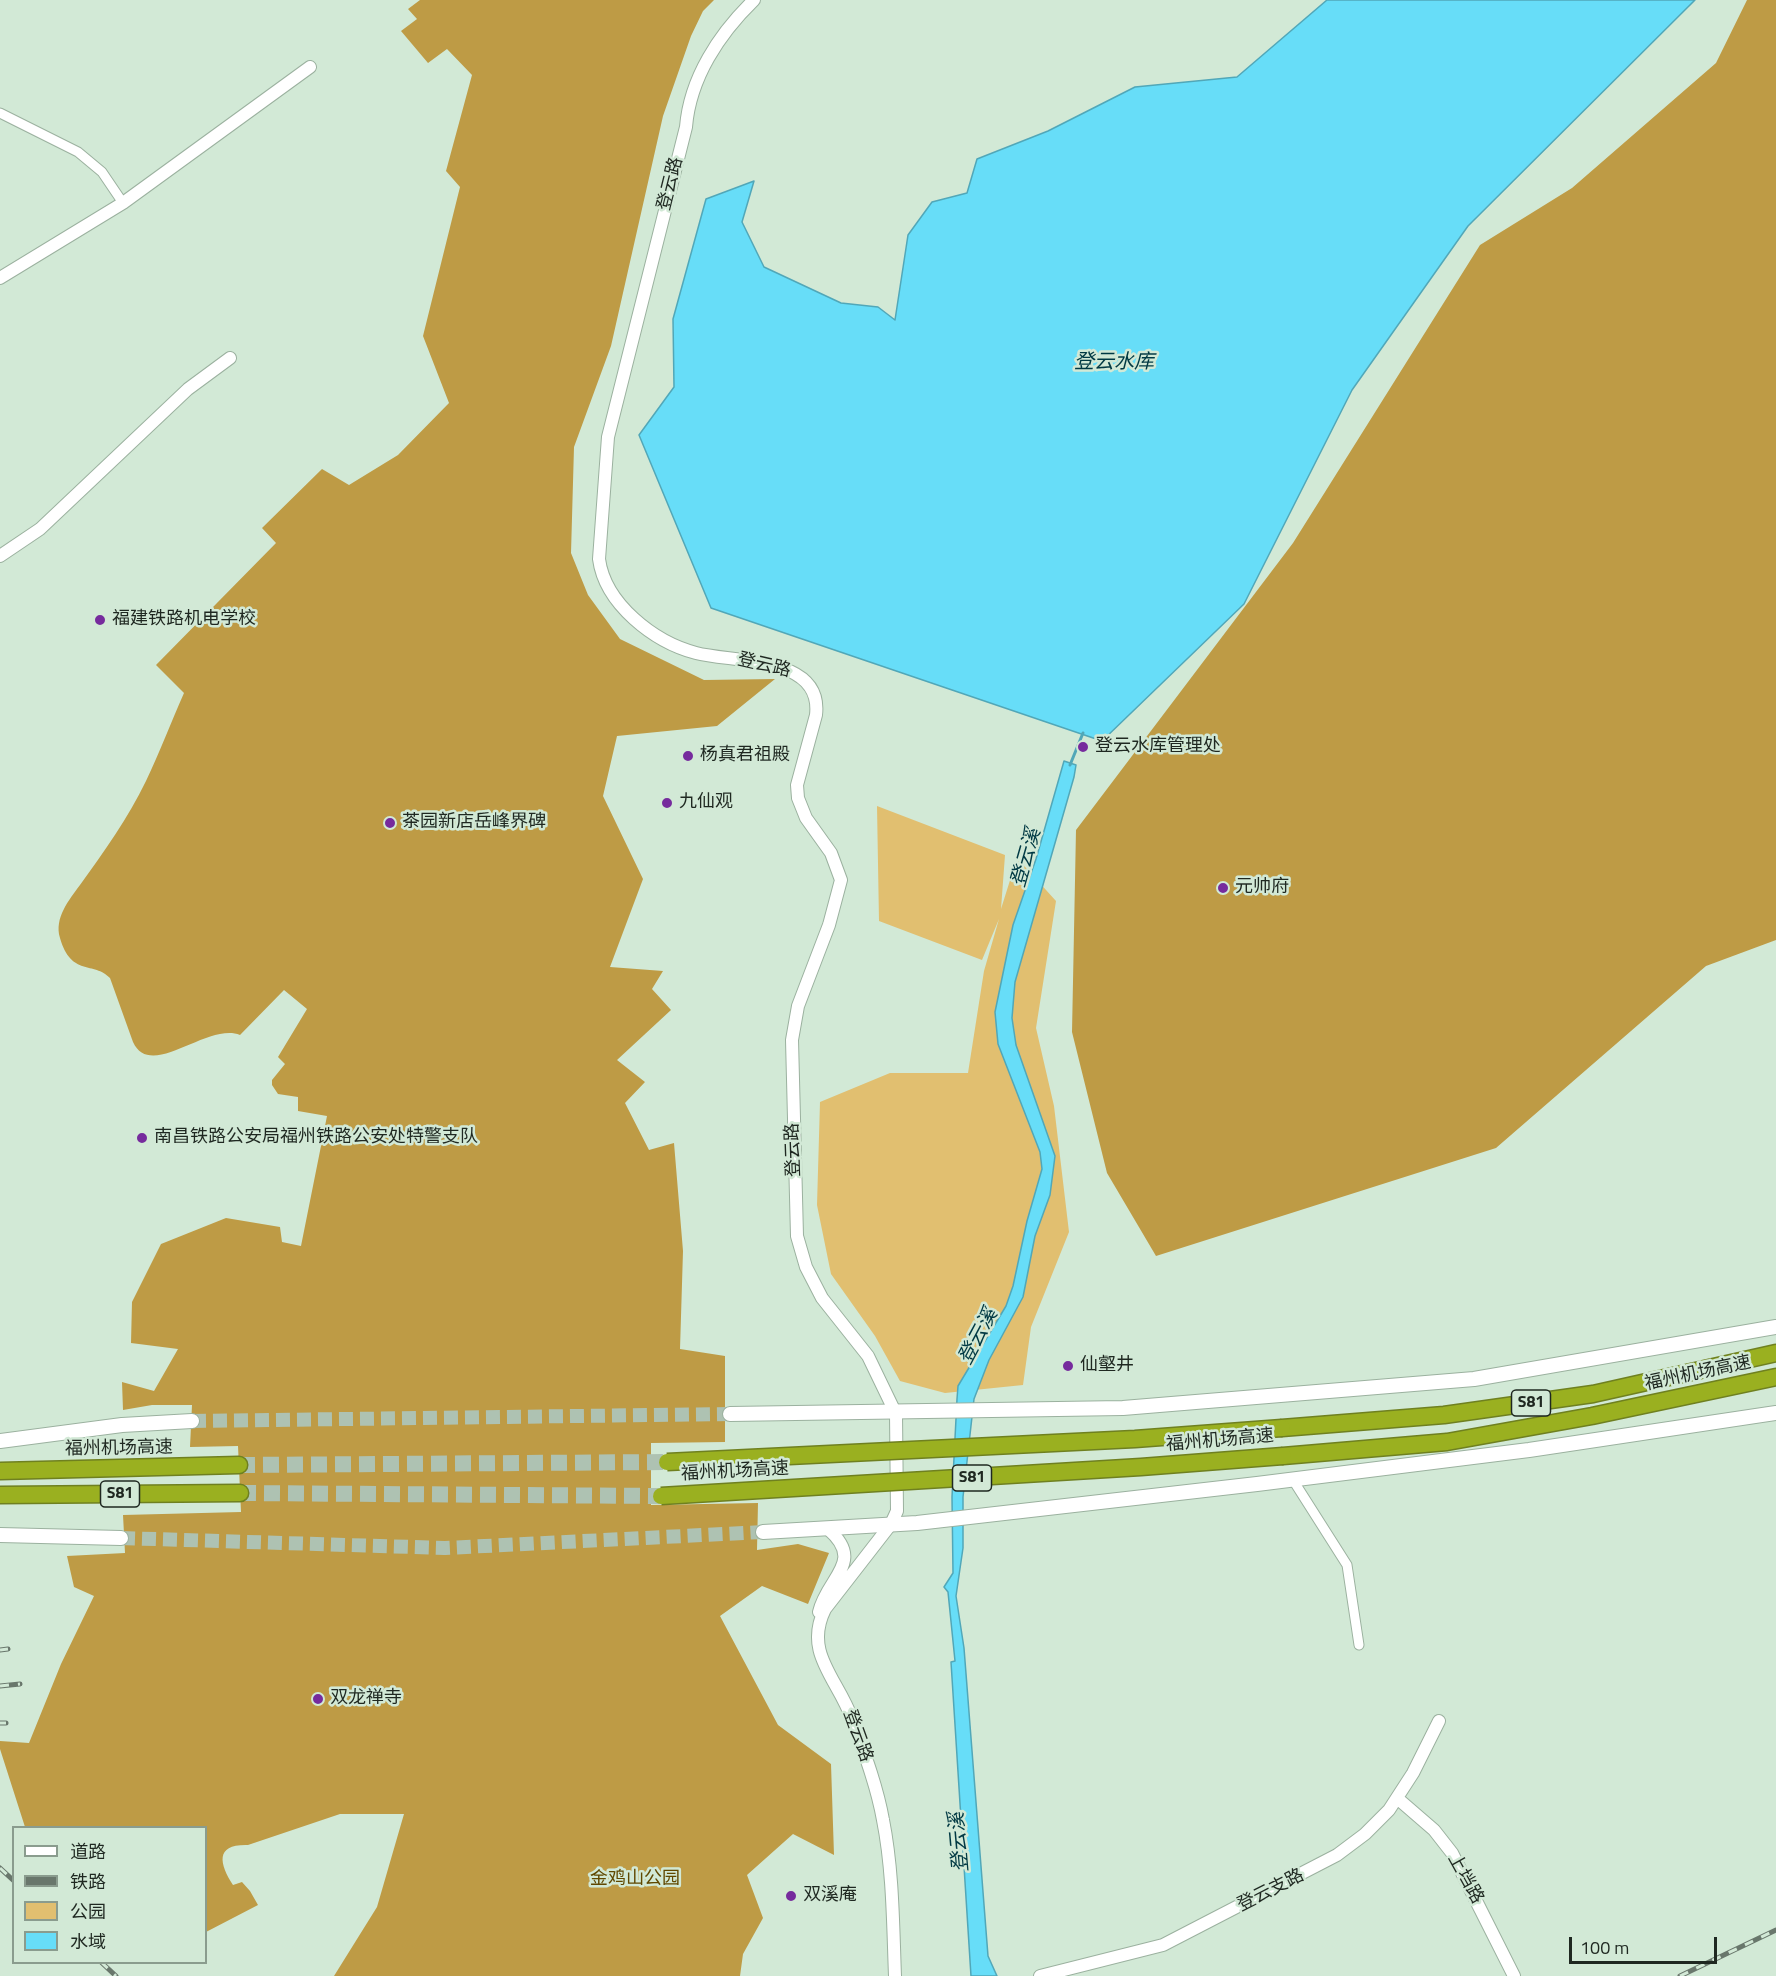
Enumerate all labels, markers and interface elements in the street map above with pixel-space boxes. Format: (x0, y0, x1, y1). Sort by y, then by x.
street label: 登云路 (654, 155, 688, 213)
water label: 登云水库 (1074, 351, 1154, 375)
place label: 福建铁路机电学校 (112, 609, 256, 631)
marker: 福建铁路机电学校 (93, 613, 107, 627)
street label: 登云路 (735, 649, 793, 683)
place label: 登云水库管理处 (1095, 736, 1221, 758)
marker: 登云水库管理处 (1076, 740, 1090, 754)
place label: 杨真君祖殿 (700, 745, 790, 767)
marker: 杨真君祖殿 (681, 749, 695, 763)
place label: 九仙观 (679, 792, 733, 814)
marker: 九仙观 (660, 796, 674, 810)
place label: 茶园新店岳峰界碑 (402, 812, 546, 834)
marker: 茶园新店岳峰界碑 (383, 816, 397, 830)
water label: 登云溪 (1007, 826, 1047, 890)
place label: 元帅府 (1235, 877, 1289, 899)
marker: 元帅府 (1216, 881, 1230, 895)
street label: 登云路 (782, 1123, 806, 1177)
place label: 南昌铁路公安局福州铁路公安处特警支队 (154, 1127, 478, 1149)
marker: 南昌铁路公安局福州铁路公安处特警支队 (135, 1131, 149, 1145)
water label: 登云溪 (954, 1305, 1004, 1369)
street label: 福州机场高速 (1643, 1352, 1753, 1396)
place label: 仙壑井 (1080, 1355, 1134, 1377)
marker: 仙壑井 (1061, 1359, 1075, 1373)
road number: S81 (1512, 1390, 1550, 1416)
street label: 福州机场高速 (1165, 1426, 1275, 1456)
street label: 福州机场高速 (65, 1437, 173, 1461)
street label: 福州机场高速 (681, 1458, 789, 1486)
road number: S81 (952, 1465, 992, 1491)
road number: S81 (100, 1481, 140, 1507)
place label: 双龙禅寺 (330, 1688, 402, 1710)
marker: 双龙禅寺 (311, 1692, 325, 1706)
street label: 登云路 (838, 1707, 876, 1765)
water label: 登云溪 (945, 1811, 975, 1873)
legend (12, 1826, 207, 1964)
text: 道路 (70, 1838, 106, 1865)
street label: 上垱路 (1442, 1850, 1488, 1908)
street label: 登云支路 (1234, 1865, 1308, 1917)
text: 铁路 (70, 1868, 106, 1895)
park label: 金鸡山公园 (590, 1869, 680, 1891)
place label: 双溪庵 (803, 1885, 857, 1907)
marker: 双溪庵 (784, 1889, 798, 1903)
text: 公园 (70, 1898, 106, 1925)
scale bar (1572, 1925, 1720, 1963)
text: 水域 (70, 1928, 106, 1955)
text: 100 m (1580, 1934, 1629, 1961)

